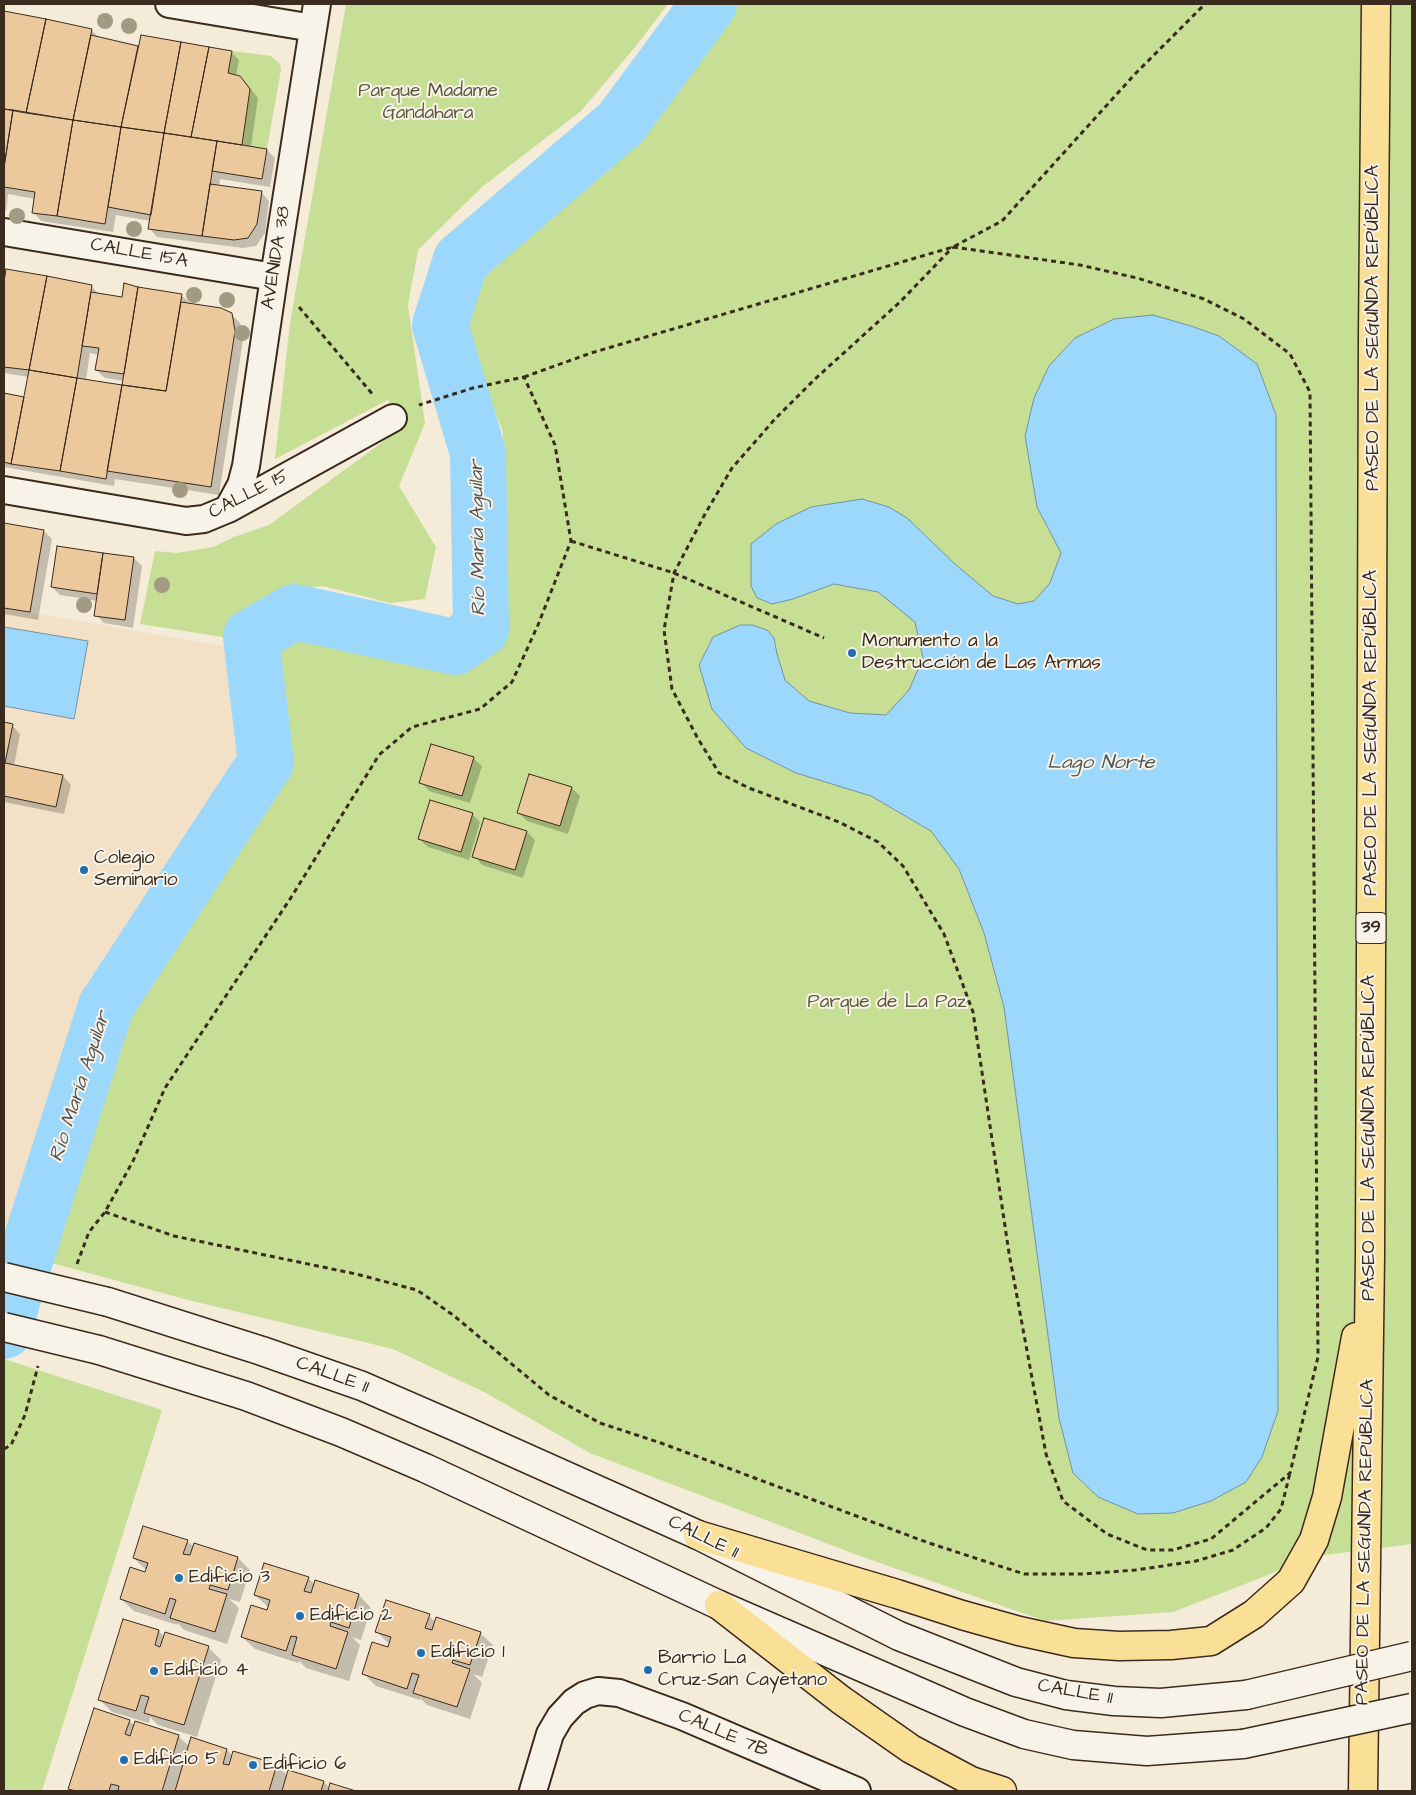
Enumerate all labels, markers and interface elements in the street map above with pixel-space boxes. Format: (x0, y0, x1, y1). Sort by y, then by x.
park label: Parque Madame Gandahara (358, 81, 498, 125)
street label: PASEO DE LA SEGUNDA REPÚBLICA (1363, 165, 1385, 491)
street label: AVENIDA 38 (258, 205, 296, 311)
street label: CALLE 15A (88, 234, 190, 274)
water label: Río María Aguilar (466, 460, 492, 616)
street label: CALLE 15 (205, 465, 293, 525)
street label: PASEO DE LA SEGUNDA REPÚBLICA (1361, 570, 1383, 896)
place label: Monumento a la Destrucción de Las Armas (862, 631, 1101, 675)
marker: Monumento a la Destrucción de Las Armas (846, 647, 858, 659)
water label: Lago Norte (1047, 752, 1155, 776)
place label: Colegio Seminario (94, 848, 177, 892)
marker: Colegio Seminario (78, 864, 90, 876)
road number: 39 (1356, 912, 1386, 944)
street label: PASEO DE LA SEGUNDA REPÚBLICA (1359, 975, 1381, 1301)
park label: Parque de La Paz (808, 992, 966, 1014)
water label: Río María Aguilar (45, 1009, 117, 1165)
street label: CALLE 11 (293, 1352, 371, 1400)
street label: PASEO DE LA SEGUNDA REPÚBLICA (1352, 1379, 1380, 1705)
street label: CALLE 11 (664, 1511, 742, 1565)
place label: Edificio 3 (189, 1567, 270, 1589)
marker: Edificio 3 (173, 1572, 185, 1584)
place label: Edificio 2 (310, 1605, 392, 1627)
marker: Edificio 2 (294, 1610, 306, 1622)
place label: Edificio 1 (431, 1642, 505, 1664)
marker: Edificio 1 (415, 1647, 427, 1659)
place label: Barrio La Cruz-San Cayetano (658, 1648, 827, 1692)
place label: Edificio 4 (164, 1660, 248, 1682)
marker: Barrio La Cruz-San Cayetano (642, 1664, 654, 1676)
marker: Edificio 4 (148, 1665, 160, 1677)
street label: CALLE 11 (1036, 1675, 1114, 1711)
street label: CALLE 7B (674, 1705, 772, 1763)
place label: Edificio 5 (134, 1749, 219, 1771)
marker: Edificio 5 (118, 1754, 130, 1766)
place label: Edificio 6 (263, 1754, 346, 1776)
marker: Edificio 6 (247, 1759, 259, 1771)

